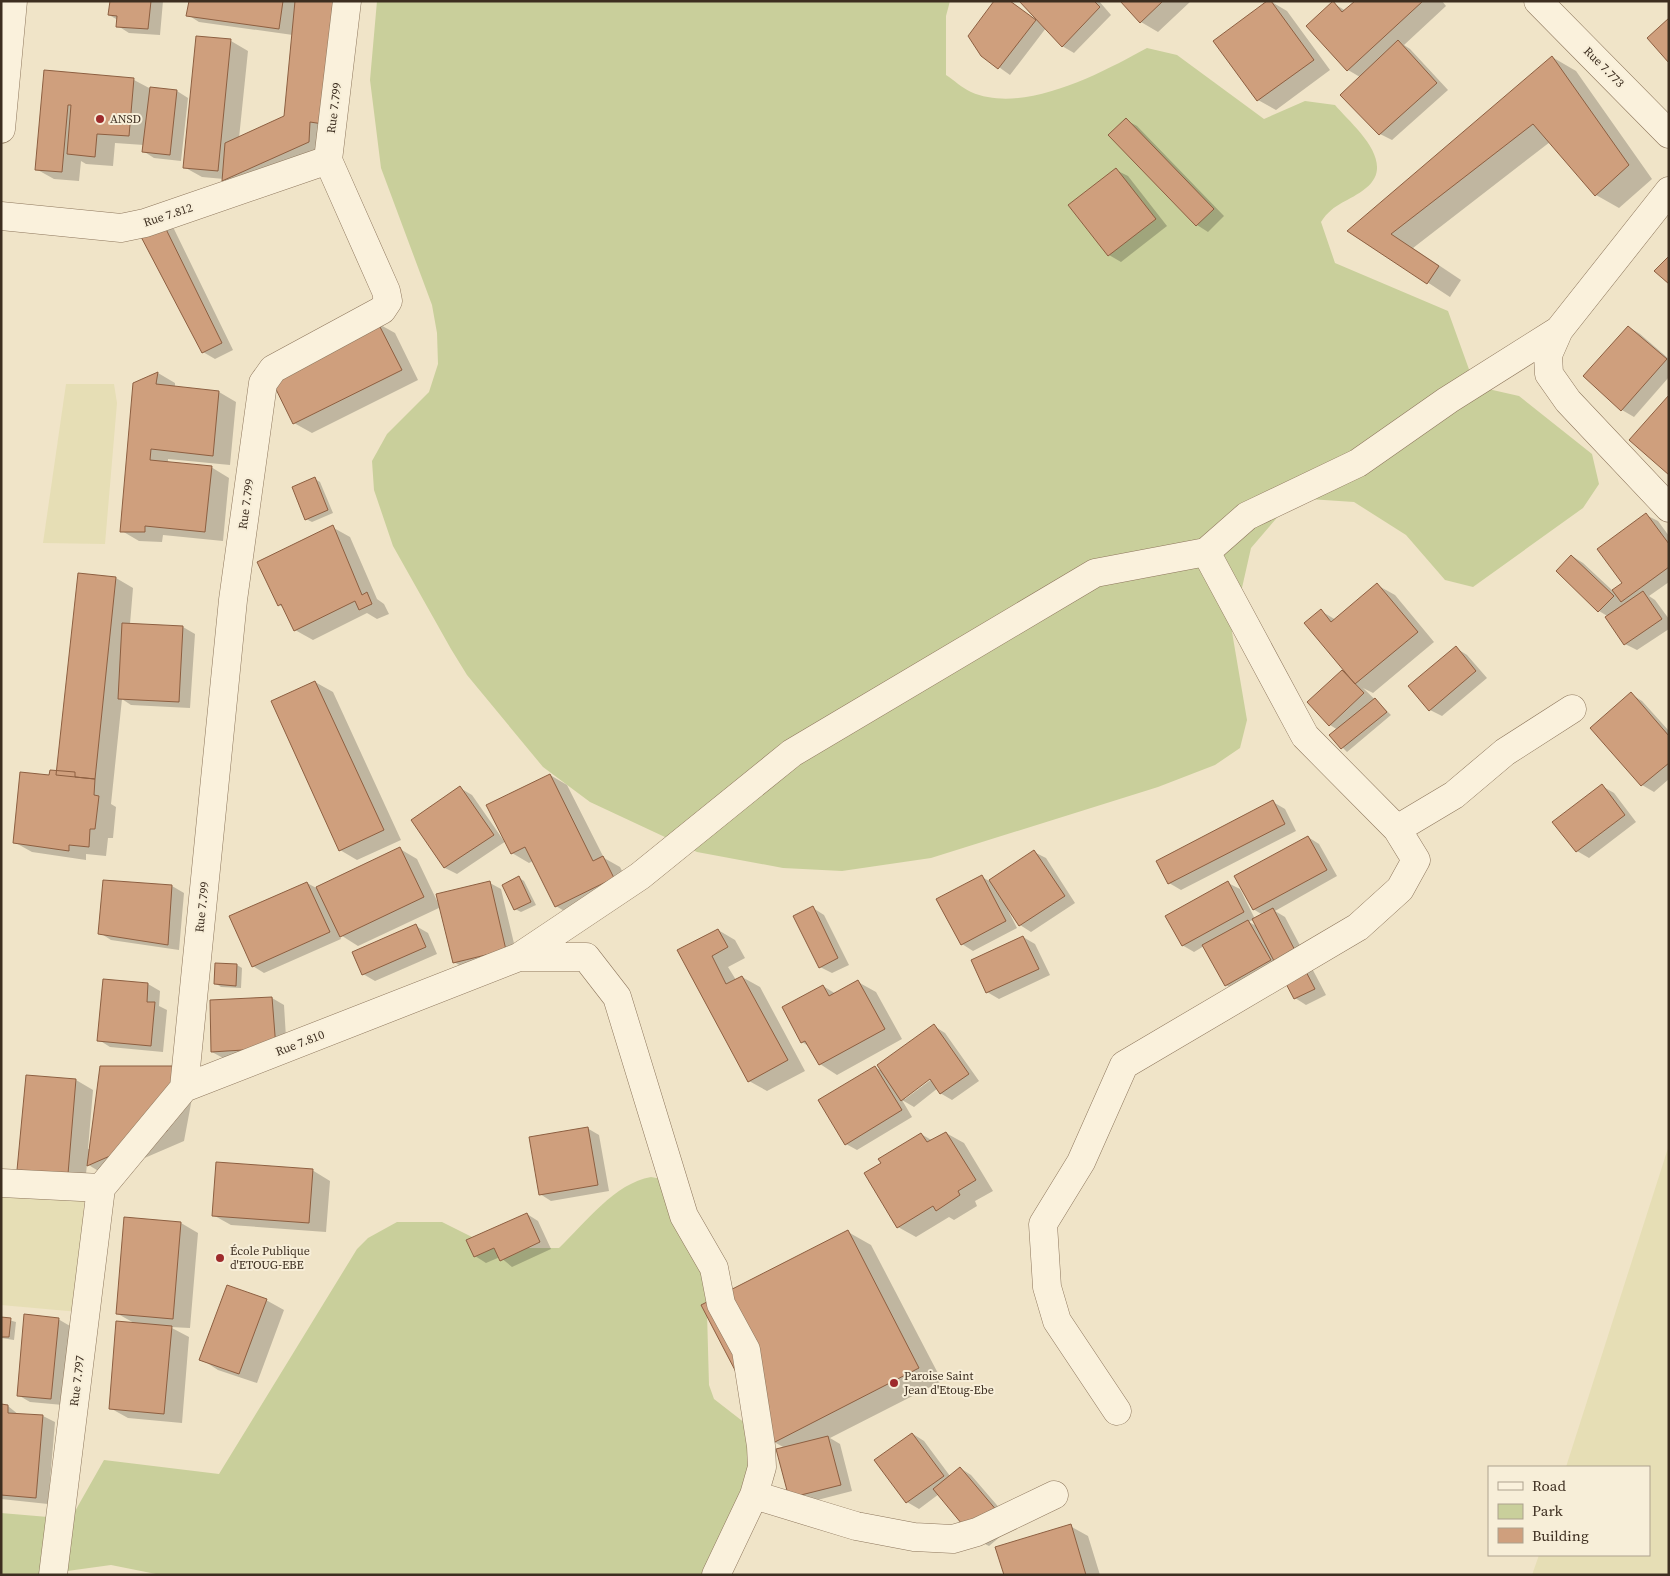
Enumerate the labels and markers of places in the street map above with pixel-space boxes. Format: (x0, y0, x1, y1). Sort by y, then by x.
place label: ANSD (110, 111, 141, 127)
marker: ANSD (94, 113, 106, 125)
place label: École Publique d'ETOUG-EBE (230, 1243, 310, 1273)
marker: École Publique d'ETOUG-EBE (214, 1252, 226, 1264)
place label: Paroise Saint Jean d'Etoug-Ebe (903, 1368, 994, 1398)
marker: Paroise Saint Jean d'Etoug-Ebe (888, 1377, 900, 1389)

